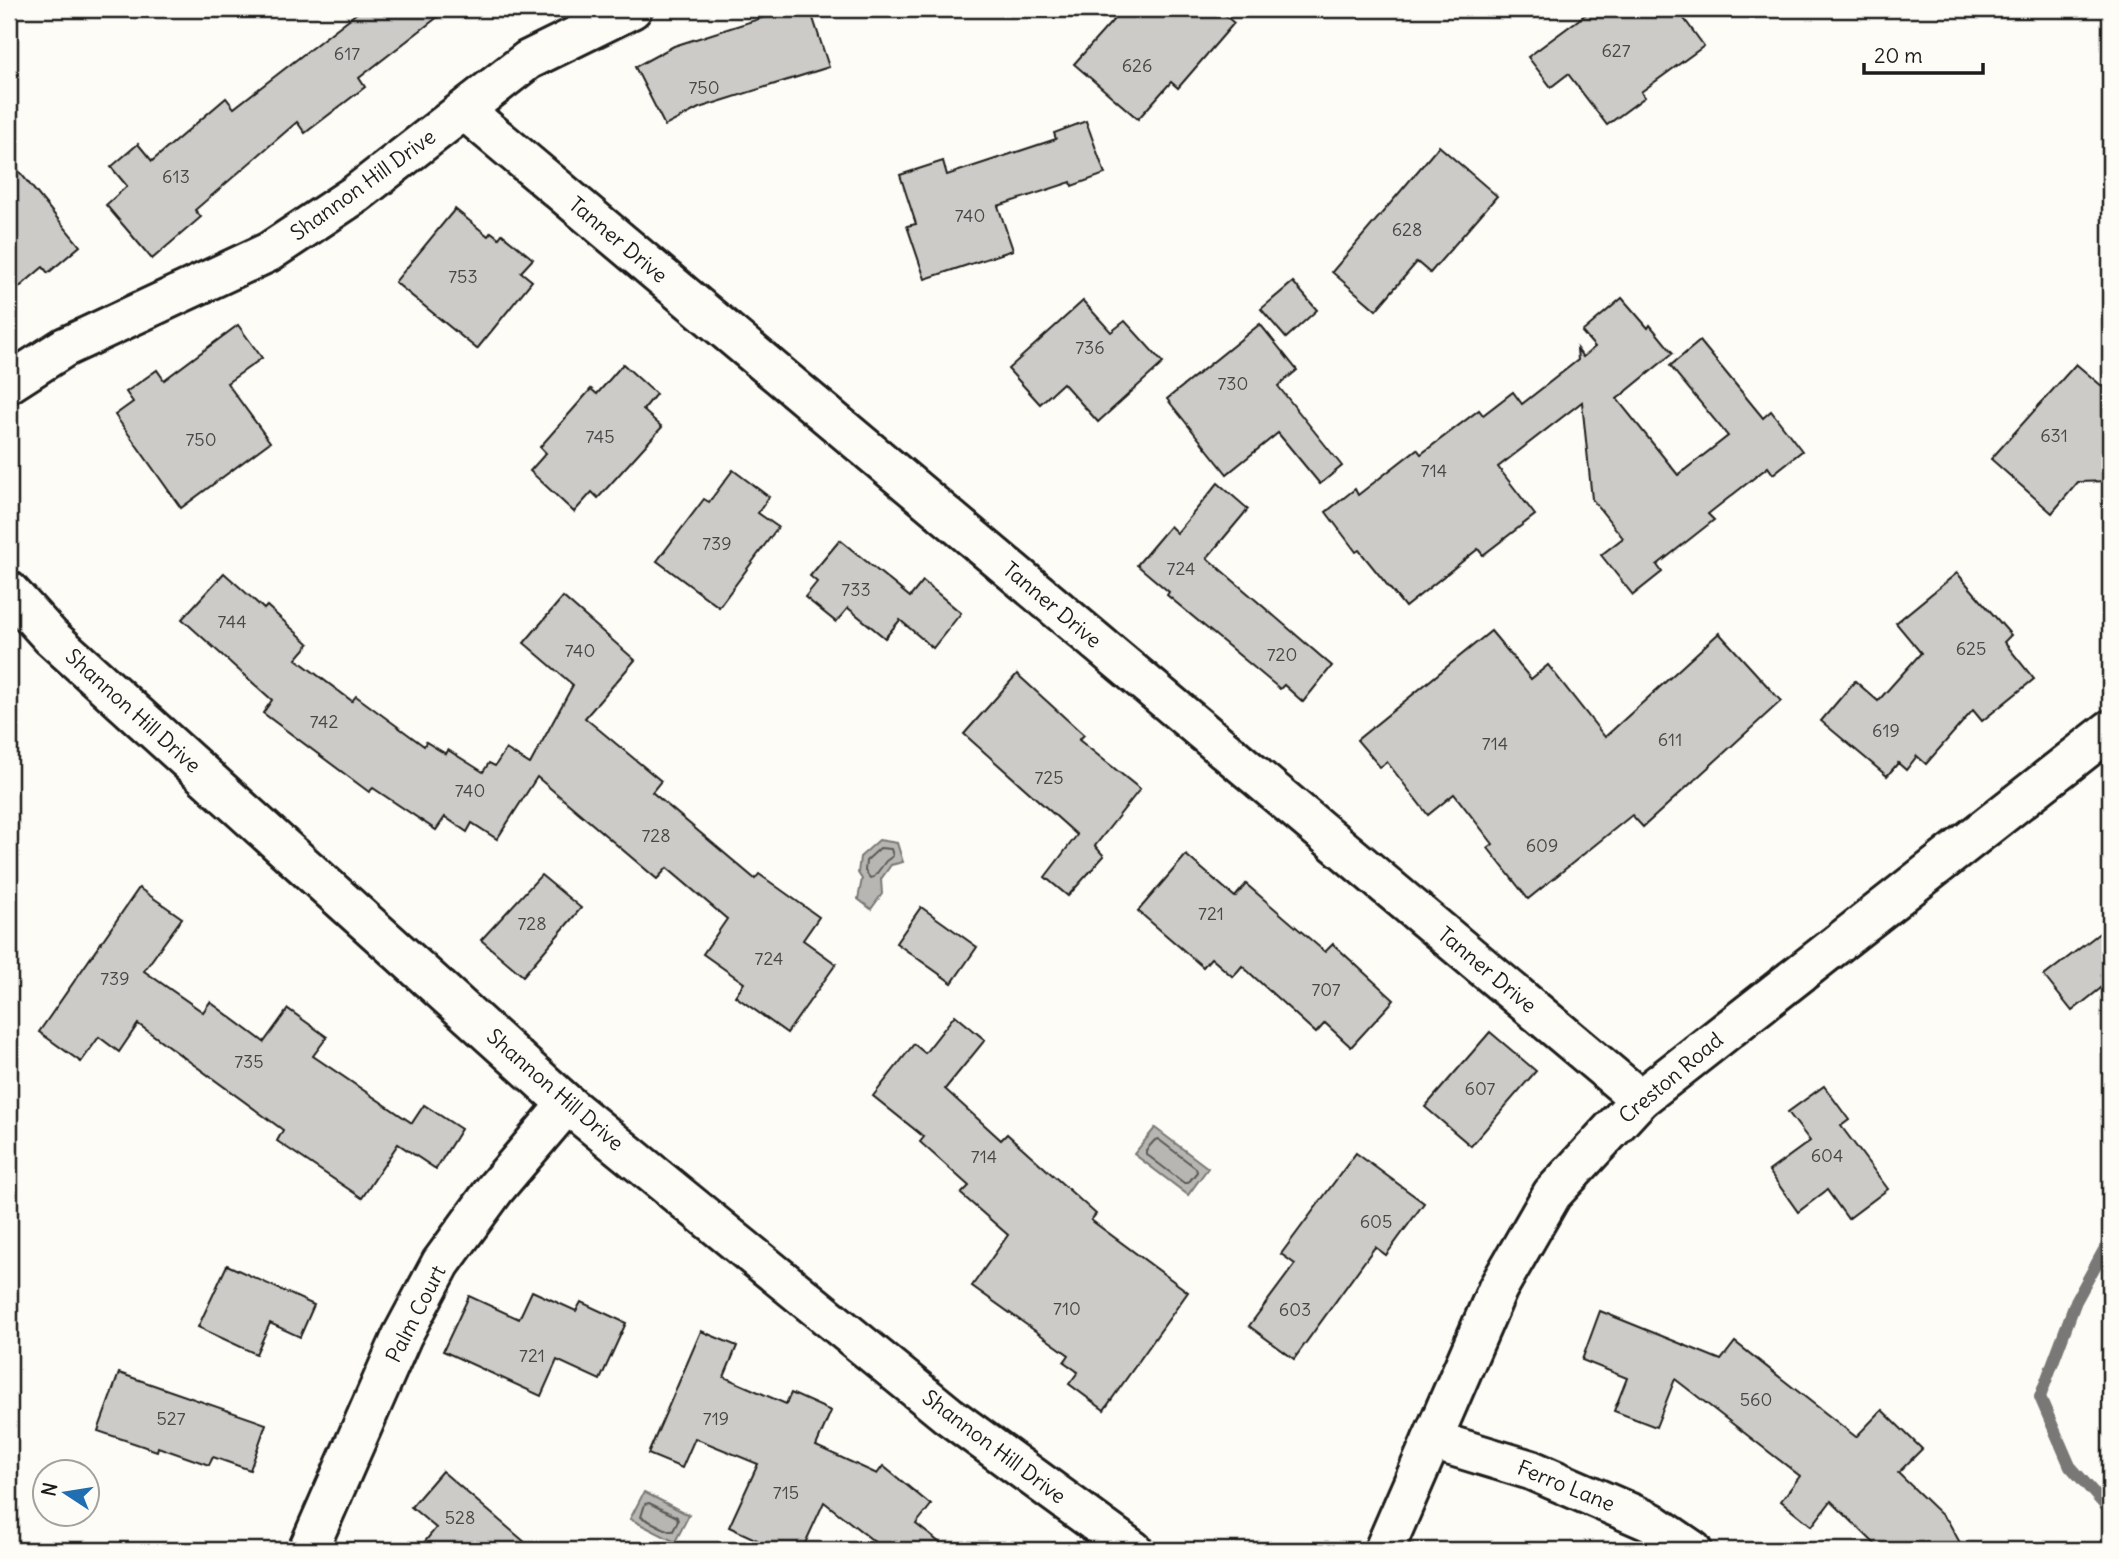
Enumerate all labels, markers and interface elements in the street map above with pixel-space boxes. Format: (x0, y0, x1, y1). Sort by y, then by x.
scale bar (1864, 32, 1982, 76)
house number: 627 (1601, 39, 1631, 62)
house number: 617 (334, 42, 360, 65)
text: 20 m (1874, 42, 1923, 69)
house number: 626 (1122, 54, 1152, 77)
house number: 750 (688, 76, 720, 99)
street label: Shannon Hill Drive (285, 123, 441, 246)
house number: 613 (162, 165, 190, 188)
street label: Tanner Drive (563, 191, 673, 289)
house number: 740 (955, 204, 985, 227)
house number: 628 (1392, 218, 1422, 241)
house number: 753 (448, 265, 478, 288)
house number: 736 (1075, 336, 1105, 359)
house number: 730 (1218, 372, 1248, 395)
house number: 631 (2040, 424, 2068, 447)
house number: 745 (585, 425, 615, 448)
house number: 750 (185, 428, 217, 451)
house number: 714 (1421, 459, 1447, 482)
house number: 739 (702, 532, 732, 555)
street label: Tanner Drive (997, 556, 1107, 654)
house number: 724 (1167, 557, 1195, 580)
house number: 733 (841, 578, 871, 601)
house number: 744 (217, 610, 247, 633)
house number: 625 (1956, 637, 1986, 660)
house number: 740 (565, 639, 595, 662)
street label: Shannon Hill Drive (60, 643, 207, 779)
house number: 720 (1267, 643, 1297, 666)
house number: 742 (310, 710, 338, 733)
house number: 619 (1872, 719, 1900, 742)
house number: 611 (1658, 728, 1682, 751)
house number: 714 (1482, 732, 1508, 755)
house number: 725 (1034, 766, 1064, 789)
house number: 740 (455, 779, 485, 802)
house number: 728 (641, 824, 671, 847)
house number: 609 (1526, 834, 1558, 857)
house number: 721 (1198, 902, 1224, 925)
house number: 728 (517, 912, 547, 935)
street label: Tanner Drive (1432, 921, 1542, 1019)
house number: 724 (755, 947, 783, 970)
house number: 739 (100, 967, 130, 990)
house number: 707 (1311, 978, 1341, 1001)
street label: Shannon Hill Drive (481, 1023, 629, 1157)
street label: Creston Road (1613, 1026, 1728, 1129)
house number: 735 (234, 1050, 264, 1073)
house number: 607 (1465, 1077, 1496, 1100)
house number: 604 (1811, 1144, 1843, 1167)
house number: 714 (971, 1145, 997, 1168)
house number: 605 (1360, 1210, 1392, 1233)
street label: Palm Court (380, 1261, 452, 1367)
house number: 710 (1053, 1297, 1081, 1320)
house number: 603 (1279, 1298, 1311, 1321)
house number: 721 (519, 1344, 545, 1367)
street label: Shannon Hill Drive (917, 1384, 1071, 1509)
house number: 560 (1740, 1388, 1772, 1411)
house number: 527 (156, 1407, 186, 1430)
house number: 719 (703, 1407, 729, 1430)
street label: Ferro Lane (1514, 1454, 1619, 1517)
north arrow (32, 1458, 102, 1528)
text: N (36, 1481, 62, 1498)
house number: 715 (773, 1481, 799, 1504)
house number: 528 (445, 1506, 475, 1529)

